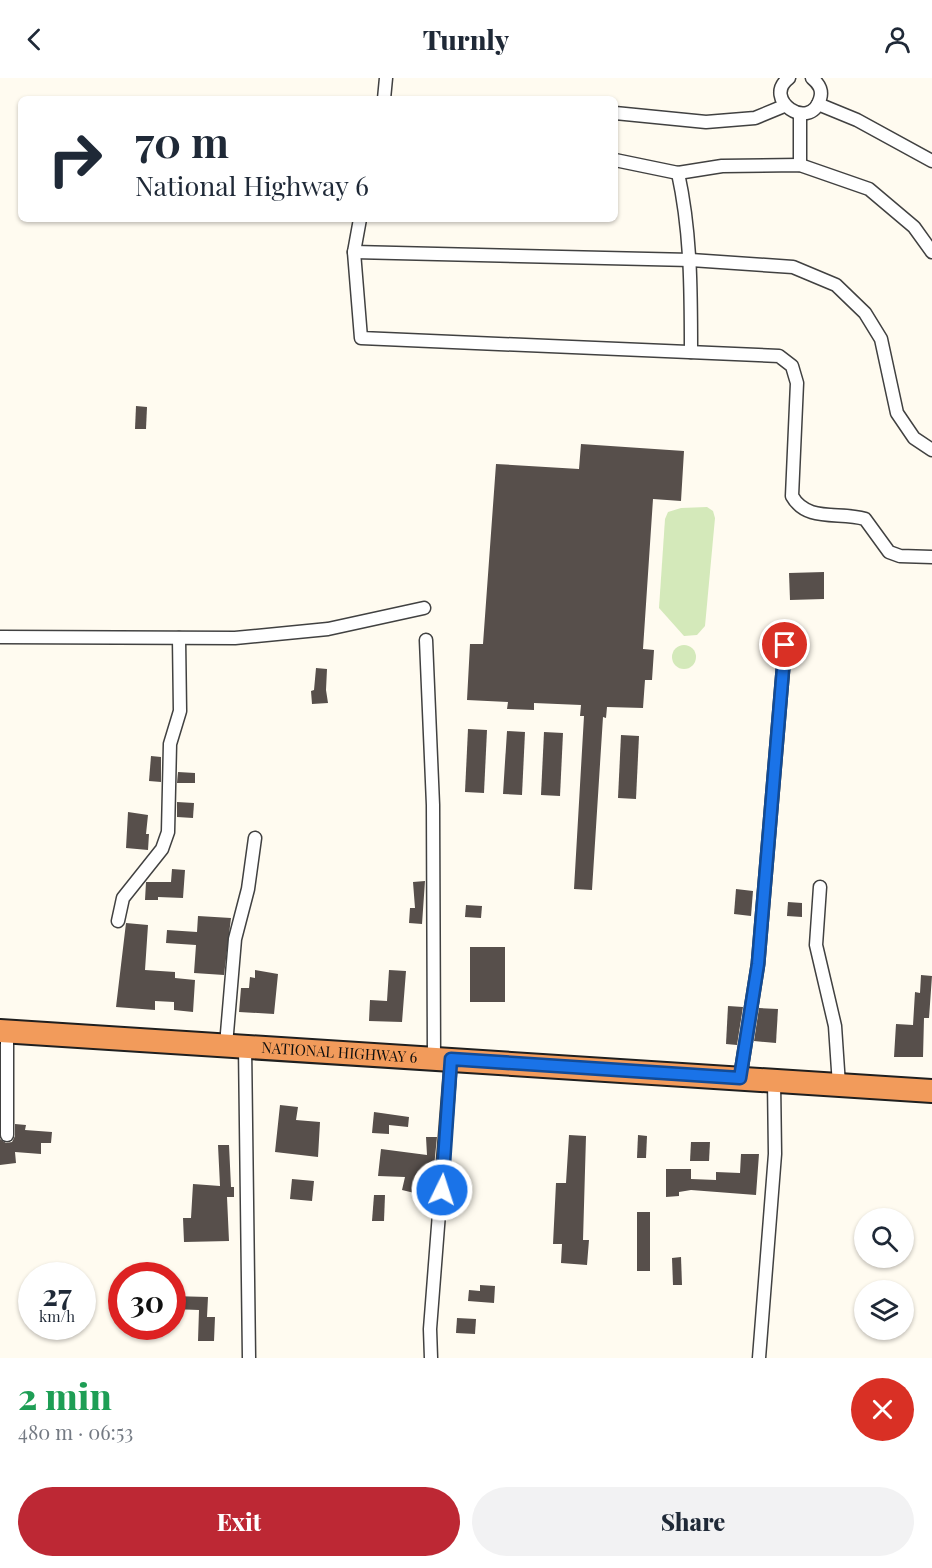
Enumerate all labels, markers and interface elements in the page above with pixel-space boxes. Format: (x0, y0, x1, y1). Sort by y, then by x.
text: Turnly (423, 21, 509, 57)
icon: back (18, 23, 51, 56)
icon: person (881, 23, 914, 56)
text: 70 m (135, 113, 229, 169)
icon: right (36, 120, 114, 198)
text: National Highway 6 (135, 167, 369, 203)
pin (759, 619, 810, 670)
icon: arrive (768, 628, 801, 661)
street label: NATIONAL HIGHWAY 6 (261, 1037, 418, 1067)
position arrow (410, 1158, 474, 1222)
map controls (854, 1208, 914, 1340)
button: search (854, 1208, 914, 1268)
speed limit sign: 30 (108, 1262, 186, 1340)
text: 27 (42, 1274, 72, 1314)
button: layers (854, 1280, 914, 1340)
text: km/h (39, 1306, 75, 1326)
text: 2 min (18, 1371, 112, 1419)
button: close (851, 1378, 914, 1441)
text: 480 m · 06:53 (18, 1418, 133, 1445)
button: Exit (18, 1487, 460, 1556)
button: Share (472, 1487, 914, 1556)

